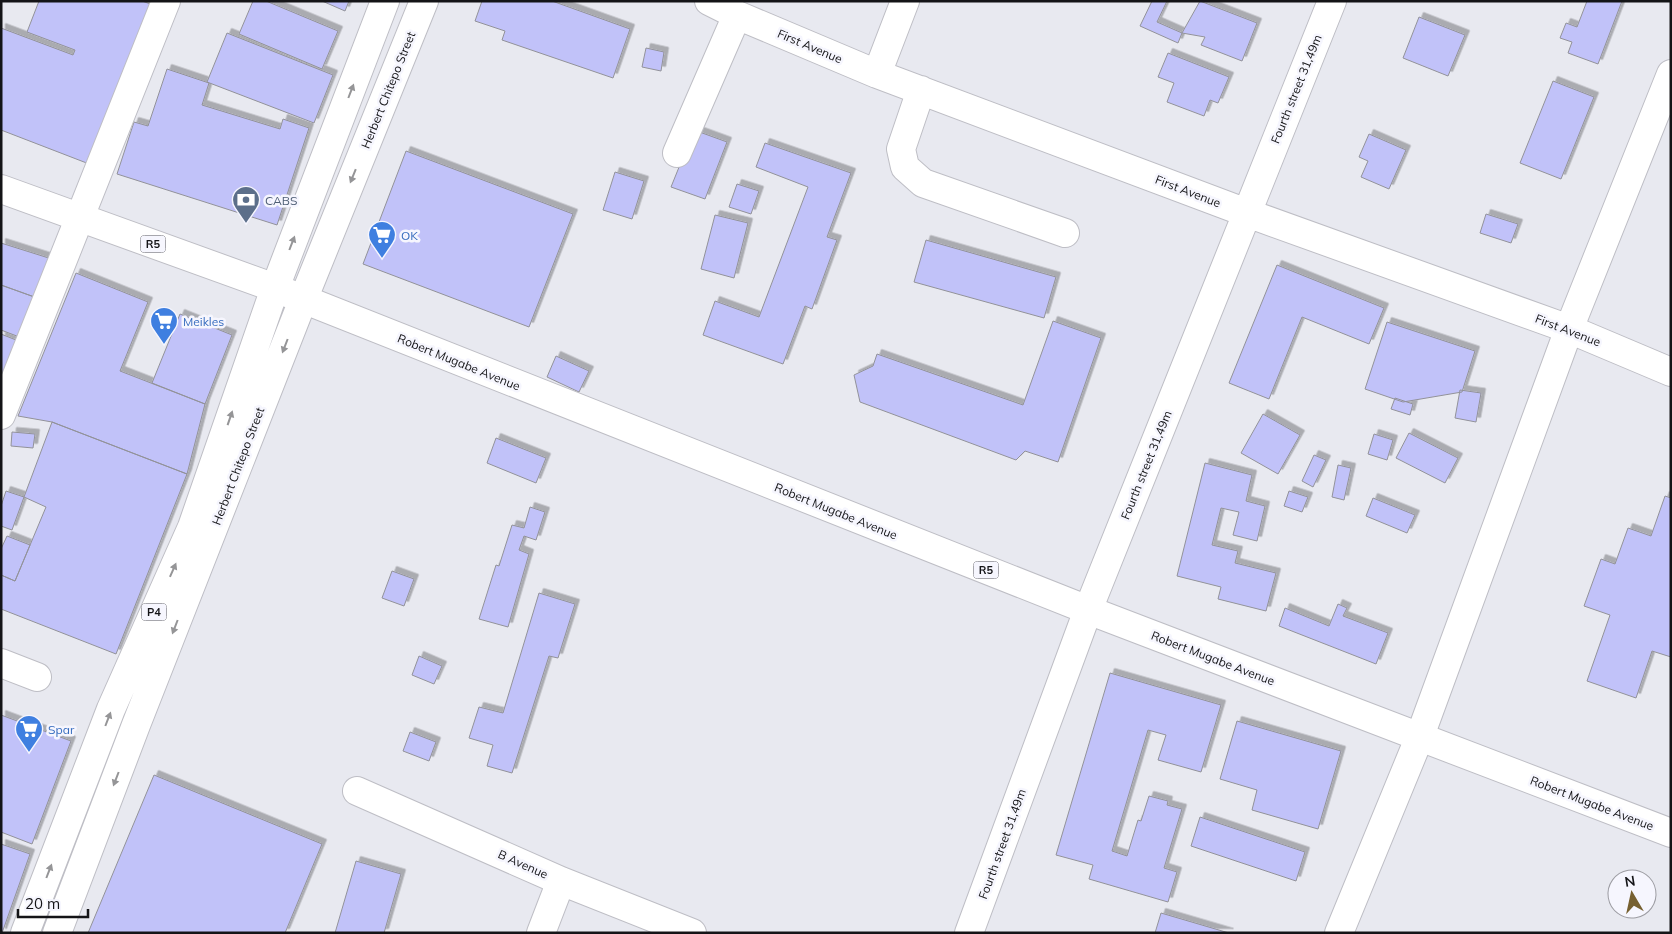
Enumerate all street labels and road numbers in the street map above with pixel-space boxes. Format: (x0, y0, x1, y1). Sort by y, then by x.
street label: First Avenue (775, 26, 845, 66)
street label: Herbert Chitepo Street (358, 29, 418, 151)
street label: Fourth street 31,49m (1267, 32, 1325, 146)
street label: First Avenue (1153, 172, 1223, 210)
road number: R5 (140, 235, 166, 252)
street label: First Avenue (1533, 311, 1603, 349)
street label: Robert Mugabe Avenue (395, 330, 523, 394)
street label: Herbert Chitepo Street (209, 405, 267, 527)
street label: Fourth street 31,49m (1117, 408, 1175, 522)
street label: Robert Mugabe Avenue (772, 479, 900, 543)
road number: R5 (974, 562, 998, 578)
road number: P4 (142, 604, 166, 620)
street label: Robert Mugabe Avenue (1149, 628, 1277, 688)
street label: Robert Mugabe Avenue (1528, 773, 1656, 833)
street label: Fourth street 31,49m (975, 787, 1029, 901)
street label: B Avenue (496, 846, 550, 882)

